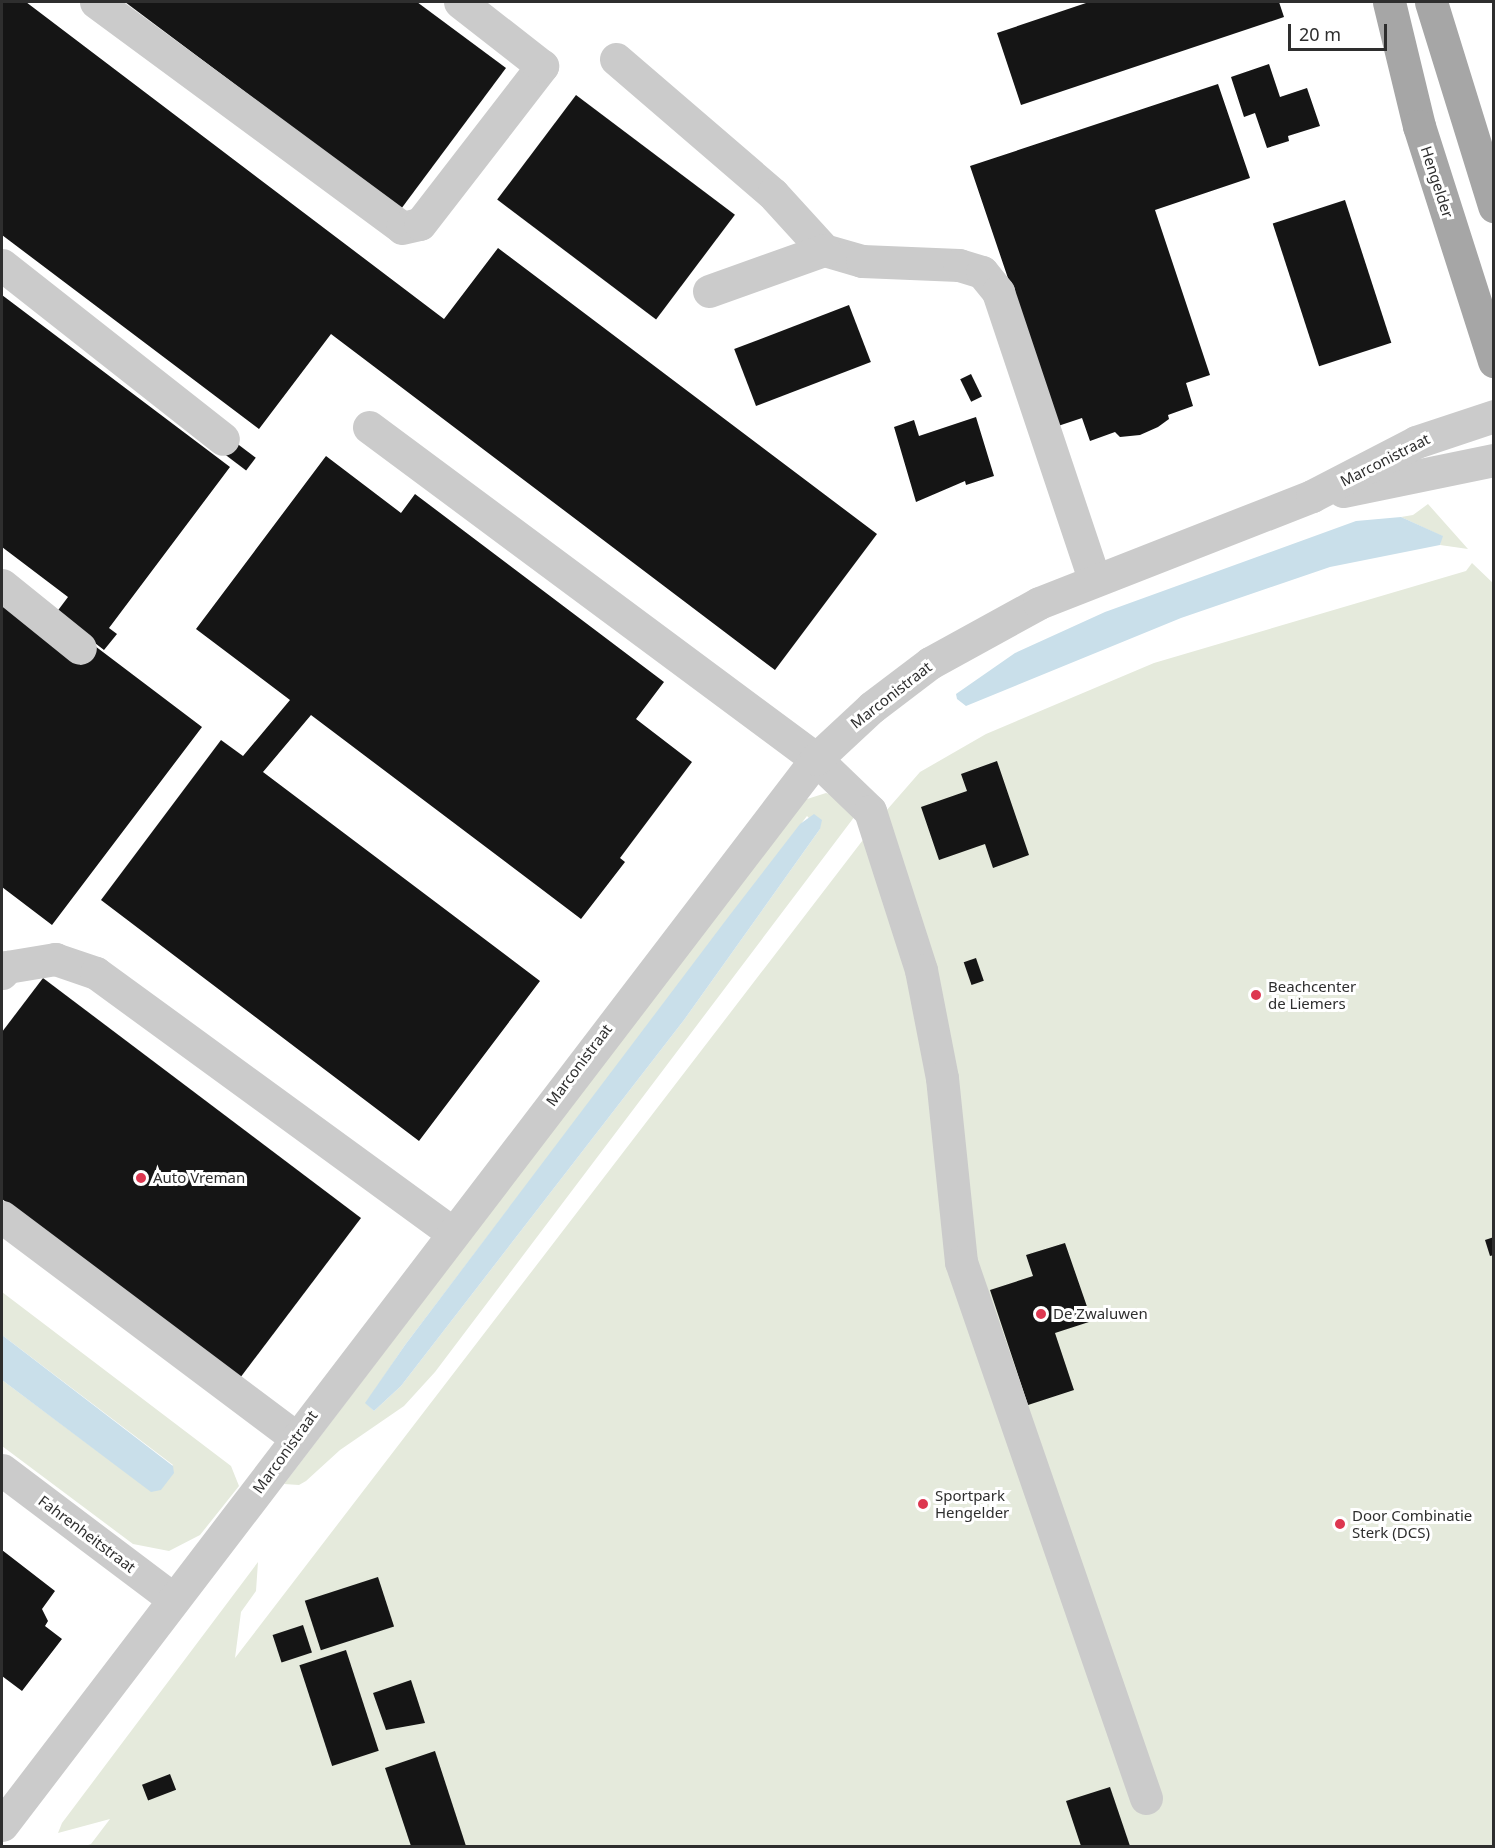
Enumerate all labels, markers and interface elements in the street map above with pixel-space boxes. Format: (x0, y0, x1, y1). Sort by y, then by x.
scale bar (1291, 12, 1390, 50)
text: 20 m (1299, 22, 1341, 46)
street label: Hengelder (1417, 144, 1457, 220)
street label: Marconistraat (1337, 430, 1433, 490)
street label: Marconistraat (847, 658, 935, 732)
place label: Beachcenter de Liemers (1268, 977, 1356, 1012)
marker: Beachcenter de Liemers (1249, 988, 1263, 1002)
street label: Marconistraat (542, 1020, 616, 1110)
place label: Auto Vreman (153, 1169, 245, 1187)
marker: Auto Vreman (134, 1171, 148, 1185)
place label: De Zwaluwen (1053, 1305, 1148, 1323)
marker: De Zwaluwen (1034, 1307, 1048, 1321)
street label: Marconistraat (249, 1407, 321, 1497)
place label: Sportpark Hengelder (935, 1486, 1009, 1521)
street label: Fahrenheitstraat (35, 1492, 139, 1576)
marker: Sportpark Hengelder (916, 1497, 930, 1511)
place label: Door Combinatie Sterk (DCS) (1352, 1506, 1472, 1541)
marker: Door Combinatie Sterk (DCS) (1333, 1517, 1347, 1531)

